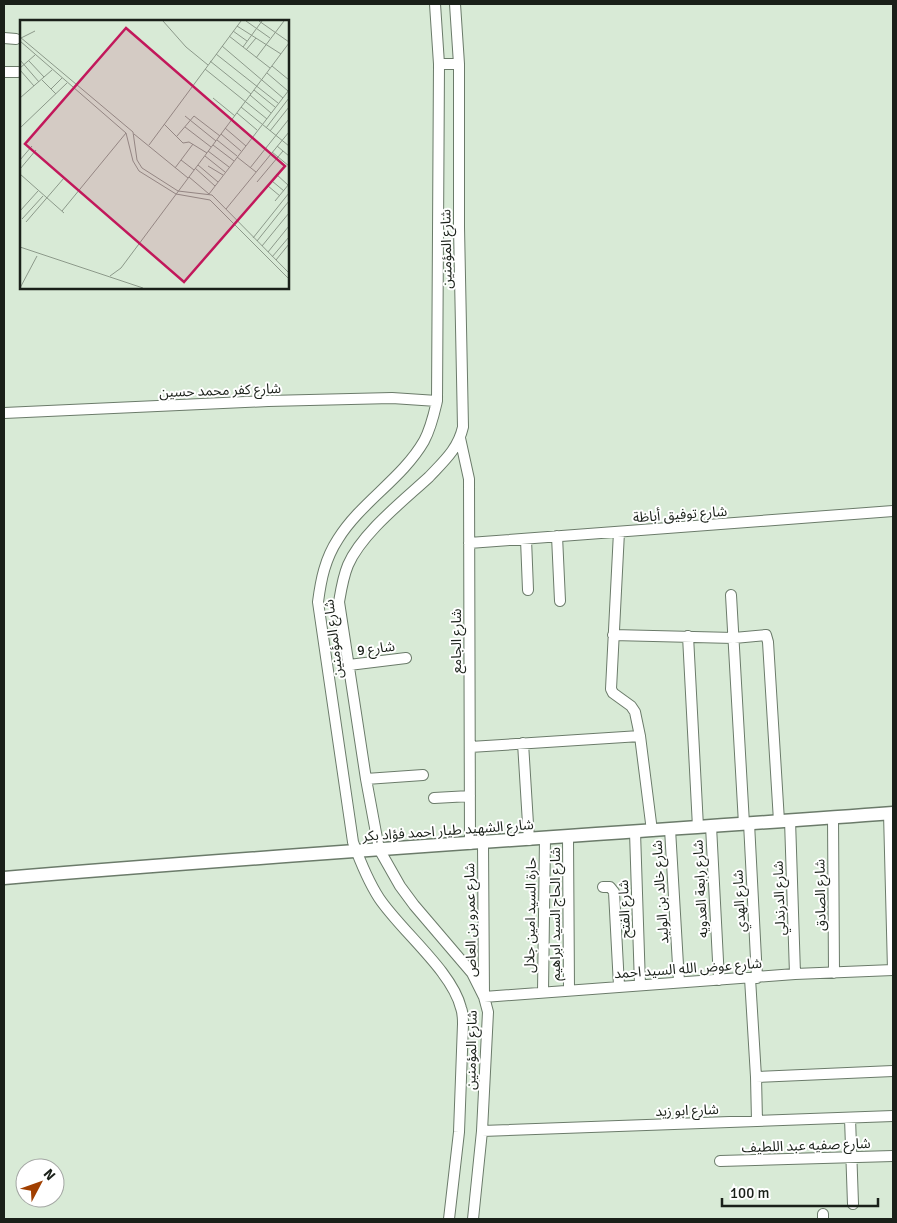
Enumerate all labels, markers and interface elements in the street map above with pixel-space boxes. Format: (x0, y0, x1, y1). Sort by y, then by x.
inset map (20, 20, 289, 289)
street label: شارع المؤمنين (437, 209, 458, 289)
street label: شارع كفر محمد حسين (159, 380, 281, 403)
street label: شارع توفيق أباظة (632, 502, 728, 528)
street label: شارع المؤمنين (320, 598, 349, 679)
street label: شارع الجامع (448, 608, 467, 674)
street label: شارع 9 (356, 638, 396, 661)
street label: شارع الشهيد طيار احمد فؤاد بكر (361, 816, 534, 847)
street label: شارع خالد بن الوليد (648, 839, 675, 944)
street label: شارع رابعة العدويه (689, 839, 714, 939)
street label: شارع الحاج السيد ابراهيم (547, 847, 566, 981)
street label: حارة السيد امين جلال (521, 857, 540, 973)
street label: شارع الصادق (811, 859, 832, 931)
street label: شارع الدرندلي (770, 860, 792, 936)
street label: شارع عمرو بن العاص (461, 863, 482, 977)
street label: شارع الهدي (729, 869, 752, 933)
street label: شارع الفتح (615, 879, 636, 939)
street label: شارع عوض الله السيد احمد (614, 955, 763, 984)
street label: شارع المؤمنين (462, 1010, 483, 1090)
street label: شارع ابو زيد (655, 1101, 719, 1122)
street label: شارع صفيه عبد اللطيف (741, 1135, 871, 1158)
north arrow (15, 1158, 65, 1208)
text: N (40, 1166, 59, 1184)
scale bar (722, 1176, 878, 1208)
text: 100 m (730, 1184, 770, 1202)

